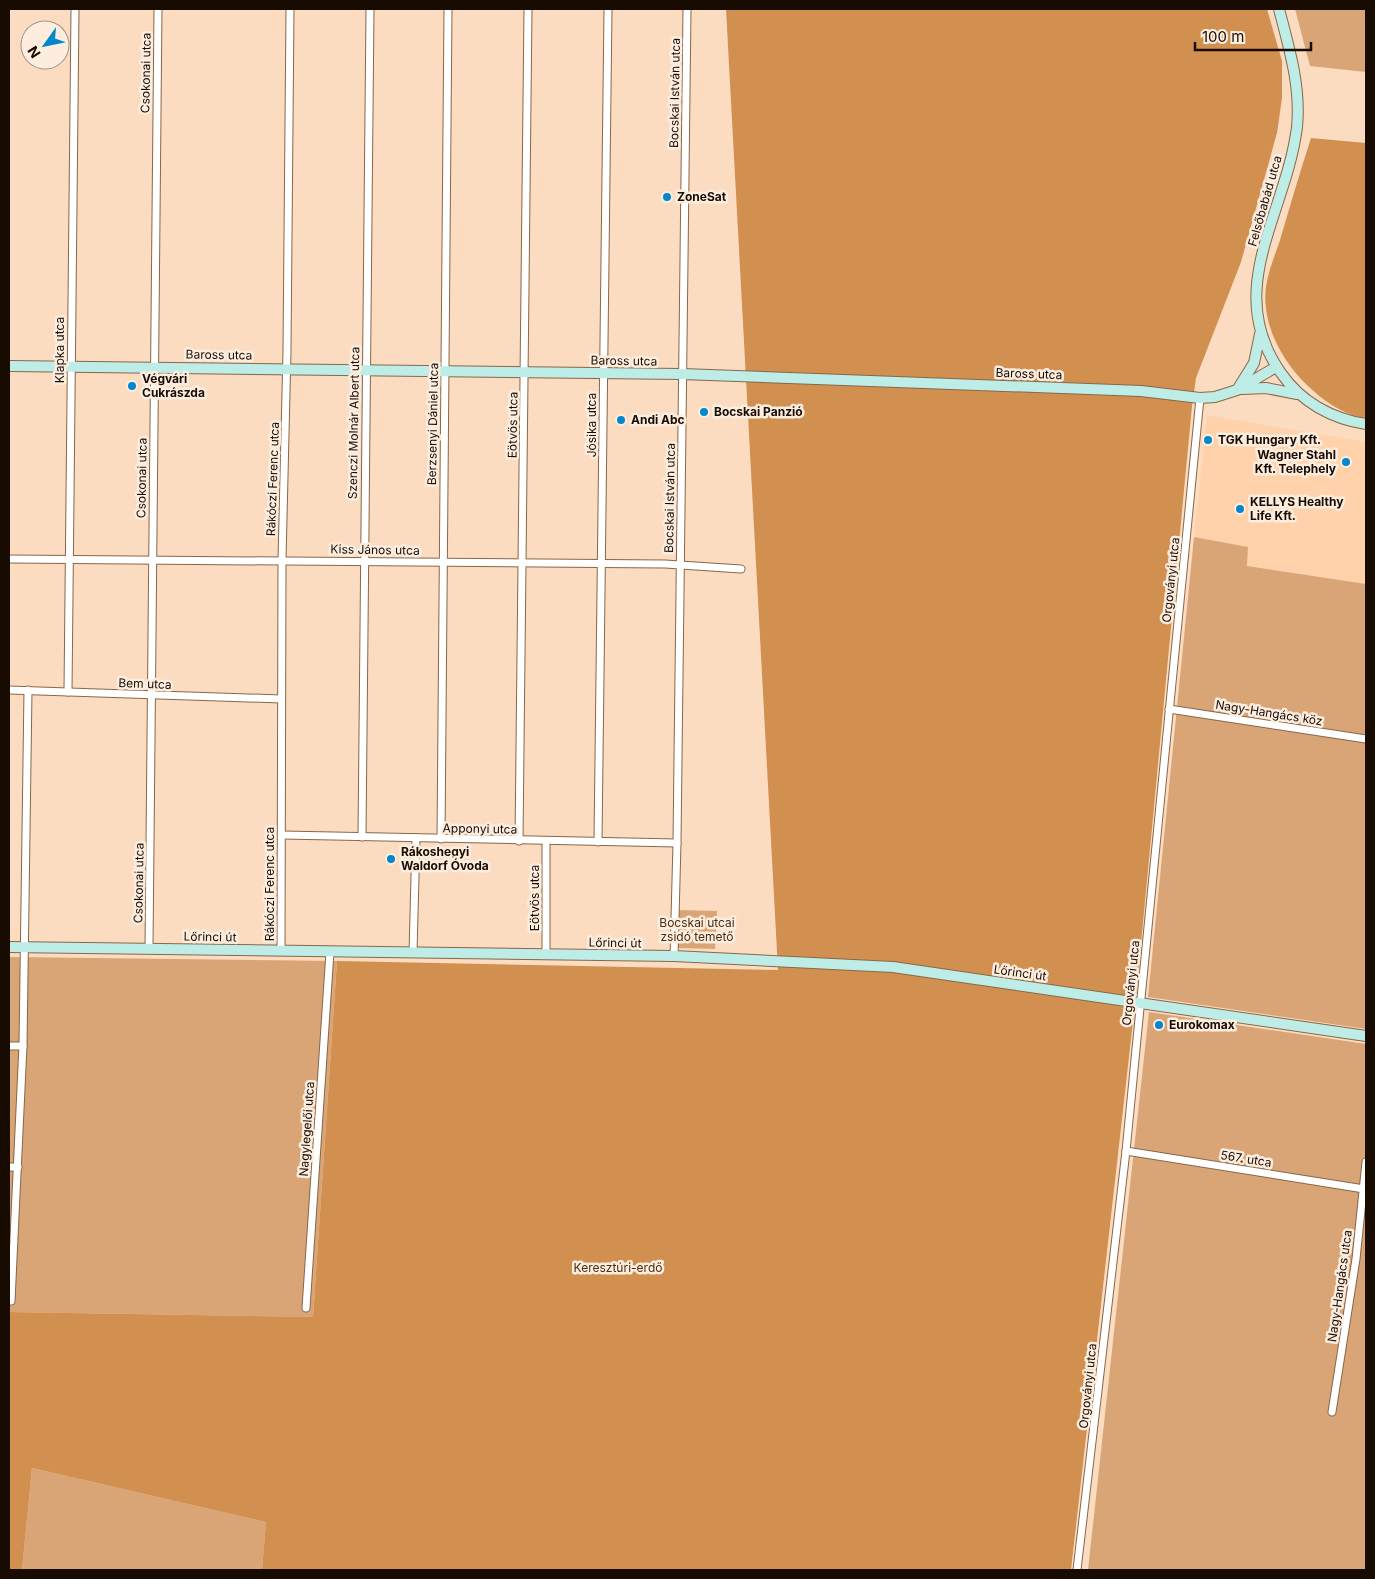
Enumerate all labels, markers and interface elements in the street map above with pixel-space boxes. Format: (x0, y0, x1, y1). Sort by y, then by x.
north arrow (20, 20, 70, 70)
scale bar (1195, 20, 1311, 52)
text: 100 m (1202, 27, 1244, 46)
street label: Csokonai utca (137, 33, 154, 113)
street label: Bocskai István utca (666, 38, 683, 148)
text: N (24, 43, 44, 61)
street label: Felsőbabád utca (1244, 154, 1285, 248)
place label: ZoneSat (677, 189, 727, 204)
marker: ZoneSat (661, 191, 673, 203)
street label: Klapka utca (52, 317, 67, 383)
street label: Baross utca (186, 346, 253, 363)
street label: Szenczi Molnár Albert utca (345, 347, 362, 499)
street label: Baross utca (591, 352, 658, 369)
street label: Berzsenyi Dániel utca (424, 363, 441, 485)
street label: Baross utca (995, 365, 1063, 382)
place label: Végvári Cukrászda (142, 371, 205, 400)
marker: Végvári Cukrászda (126, 380, 138, 392)
street label: Eötvös utca (504, 392, 521, 458)
street label: Jósika utca (584, 393, 599, 457)
place label: Bocskai Panzió (714, 404, 803, 419)
marker: Bocskai Panzió (698, 406, 710, 418)
place label: Andi Abc (631, 412, 685, 427)
marker: Andi Abc (615, 414, 627, 426)
street label: Rákóczi Ferenc utca (263, 422, 282, 536)
place label: TGK Hungary Kft. (1218, 432, 1321, 447)
marker: TGK Hungary Kft. (1202, 434, 1214, 446)
street label: Csokonai utca (133, 438, 150, 518)
street label: Bocskai István utca (661, 443, 678, 553)
place label: Wagner Stahl Kft. Telephely (1255, 447, 1337, 476)
marker: Wagner Stahl Kft. Telephely (1340, 456, 1352, 468)
place label: KELLYS Healthy Life Kft. (1250, 494, 1344, 523)
marker: KELLYS Healthy Life Kft. (1234, 503, 1246, 515)
street label: Orgoványi utca (1159, 537, 1182, 623)
street label: Kiss János utca (330, 541, 420, 558)
street label: Bem utca (118, 675, 172, 692)
street label: Nagy-Hangács köz (1214, 697, 1324, 728)
street label: Apponyi utca (443, 820, 518, 837)
street label: Rákóczi Ferenc utca (262, 827, 277, 941)
street label: Csokonai utca (130, 843, 147, 923)
place label: Rákoshegyi Waldorf Óvoda (401, 844, 489, 873)
marker: Rákoshegyi Waldorf Óvoda (385, 853, 397, 865)
street label: Eötvös utca (527, 865, 542, 931)
park label: Bocskai utcai zsidó temető (659, 915, 735, 944)
street label: Lőrinci út (183, 929, 237, 944)
street label: Lőrinci út (588, 935, 642, 950)
street label: Orgoványi utca (1119, 940, 1142, 1026)
street label: Lőrinci út (993, 961, 1047, 984)
place label: Eurokomax (1169, 1017, 1235, 1032)
marker: Eurokomax (1153, 1019, 1165, 1031)
street label: Nagylegelői utca (296, 1081, 317, 1177)
street label: 567. utca (1219, 1147, 1273, 1170)
street label: Nagy-Hangács utca (1324, 1229, 1355, 1343)
park label: Keresztúri-erdő (574, 1260, 662, 1275)
street label: Orgoványi utca (1076, 1343, 1099, 1429)

